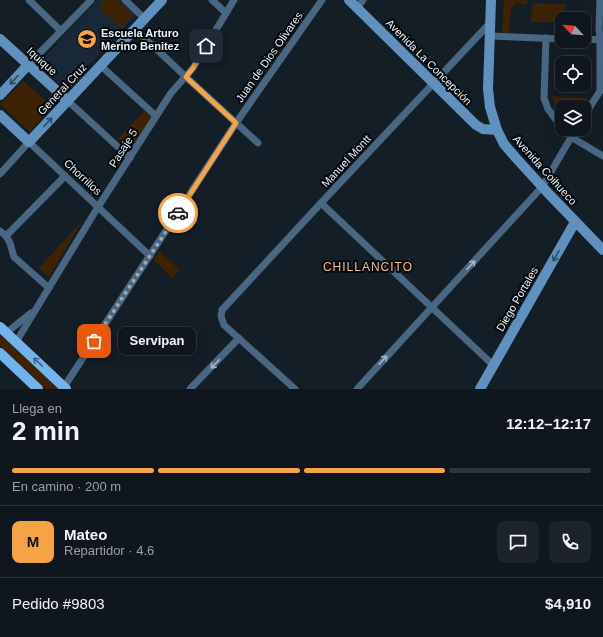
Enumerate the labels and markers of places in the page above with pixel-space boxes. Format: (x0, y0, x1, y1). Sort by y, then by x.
place label: Escuela Arturo Merino Benitez (101, 27, 180, 52)
school or university icon: Escuela Arturo Merino Benitez (76, 28, 98, 50)
pin (189, 29, 223, 63)
pin (77, 324, 111, 358)
callout: Servipan (118, 327, 196, 355)

